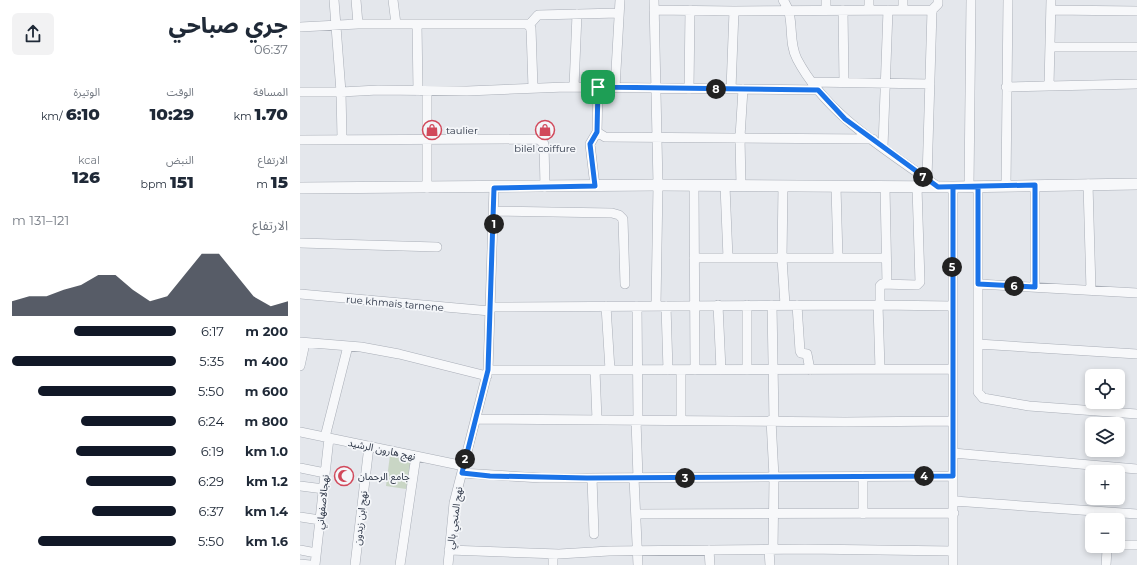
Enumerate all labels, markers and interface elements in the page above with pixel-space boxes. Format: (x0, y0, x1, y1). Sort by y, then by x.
text: جري صباحي (168, 12, 288, 39)
button: share (12, 13, 54, 55)
text: 06:37 (254, 41, 288, 57)
pin (581, 70, 615, 104)
icon: arrive (587, 76, 609, 98)
pin: 8 (706, 79, 726, 99)
text: 8 (712, 82, 720, 96)
text: الوتيرة (74, 85, 100, 99)
text: الوقت (166, 85, 194, 99)
text: المسافة (253, 85, 288, 99)
text: 6:10 (66, 104, 100, 124)
text: 10:29 (149, 104, 194, 124)
text: 1.70 (255, 104, 288, 124)
text: /km (41, 109, 66, 123)
text: km (234, 109, 255, 123)
shop icon: taulier (421, 119, 443, 141)
shop icon: bilel coiffure (534, 119, 556, 141)
place label: taulier (446, 124, 478, 137)
place label: bilel coiffure (514, 142, 576, 155)
text: kcal (78, 153, 100, 167)
text: النبض (166, 153, 194, 167)
text: الارتفاع (258, 153, 288, 167)
text: 126 (72, 167, 100, 187)
pin: 7 (913, 167, 933, 187)
text: 7 (920, 170, 926, 184)
text: 151 (170, 172, 194, 192)
text: 15 (271, 172, 288, 192)
text: bpm (140, 177, 170, 191)
text: m (256, 177, 271, 191)
text: 121–131 m (12, 212, 69, 228)
pin: 1 (484, 214, 504, 234)
text: الارتفاع (252, 217, 288, 233)
text: 1 (492, 217, 496, 231)
pin: 5 (942, 257, 962, 277)
text: 5 (949, 260, 955, 274)
pin: 6 (1004, 276, 1024, 296)
text: 6 (1010, 279, 1018, 293)
street label: rue khmais tarnene (346, 293, 444, 314)
text: 6:17 (201, 323, 224, 339)
text: 200 m (245, 323, 288, 339)
text: 5:35 (199, 353, 224, 369)
text: 400 m (244, 353, 288, 369)
map controls (1085, 369, 1125, 553)
button: locate (1085, 369, 1125, 409)
text: 5:50 (198, 383, 224, 399)
text: 600 m (245, 383, 288, 399)
text: 6:24 (198, 413, 224, 429)
text: 800 m (244, 413, 288, 429)
button: layers (1085, 417, 1125, 457)
street label: نهج هارون الرشيد (347, 436, 417, 464)
text: 6:19 (201, 443, 224, 459)
text: 1.0 km (245, 443, 288, 459)
pin: 2 (455, 449, 475, 469)
text: 2 (462, 452, 468, 466)
mosque icon: جامع الرحمان (333, 465, 355, 487)
button: + (1085, 465, 1125, 505)
pin: 4 (914, 466, 934, 486)
pin: 3 (675, 468, 695, 488)
text: 4 (920, 469, 928, 483)
place label: جامع الرحمان (358, 470, 410, 484)
text: 3 (682, 471, 688, 485)
text: 6:29 (198, 473, 224, 489)
text: 1.2 km (246, 473, 288, 489)
street label: نهجالاصفهاني (313, 474, 333, 530)
street label: نهج المنجي بالي (444, 486, 467, 550)
street label: نهج ابن زيدون (351, 490, 371, 546)
text: 6:37 (199, 503, 224, 519)
text: 1.4 km (245, 503, 288, 519)
button: − (1085, 513, 1125, 553)
text: 5:50 (198, 533, 224, 549)
text: 1.6 km (246, 533, 288, 549)

